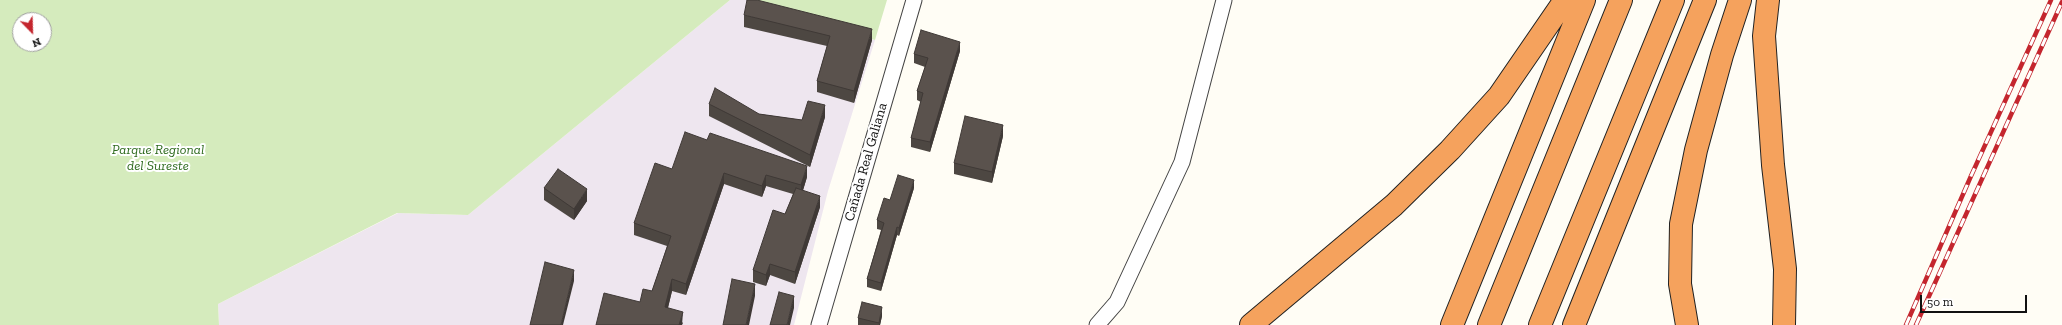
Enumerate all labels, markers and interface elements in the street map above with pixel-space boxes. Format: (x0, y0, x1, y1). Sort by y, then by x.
north arrow (12, 12, 52, 52)
text: N (30, 35, 43, 50)
street label: Cañada Real Galiana (841, 101, 891, 223)
park label: Parque Regional del Sureste (112, 142, 204, 174)
scale bar (1922, 287, 2029, 313)
text: 50 m (1927, 295, 1953, 309)

